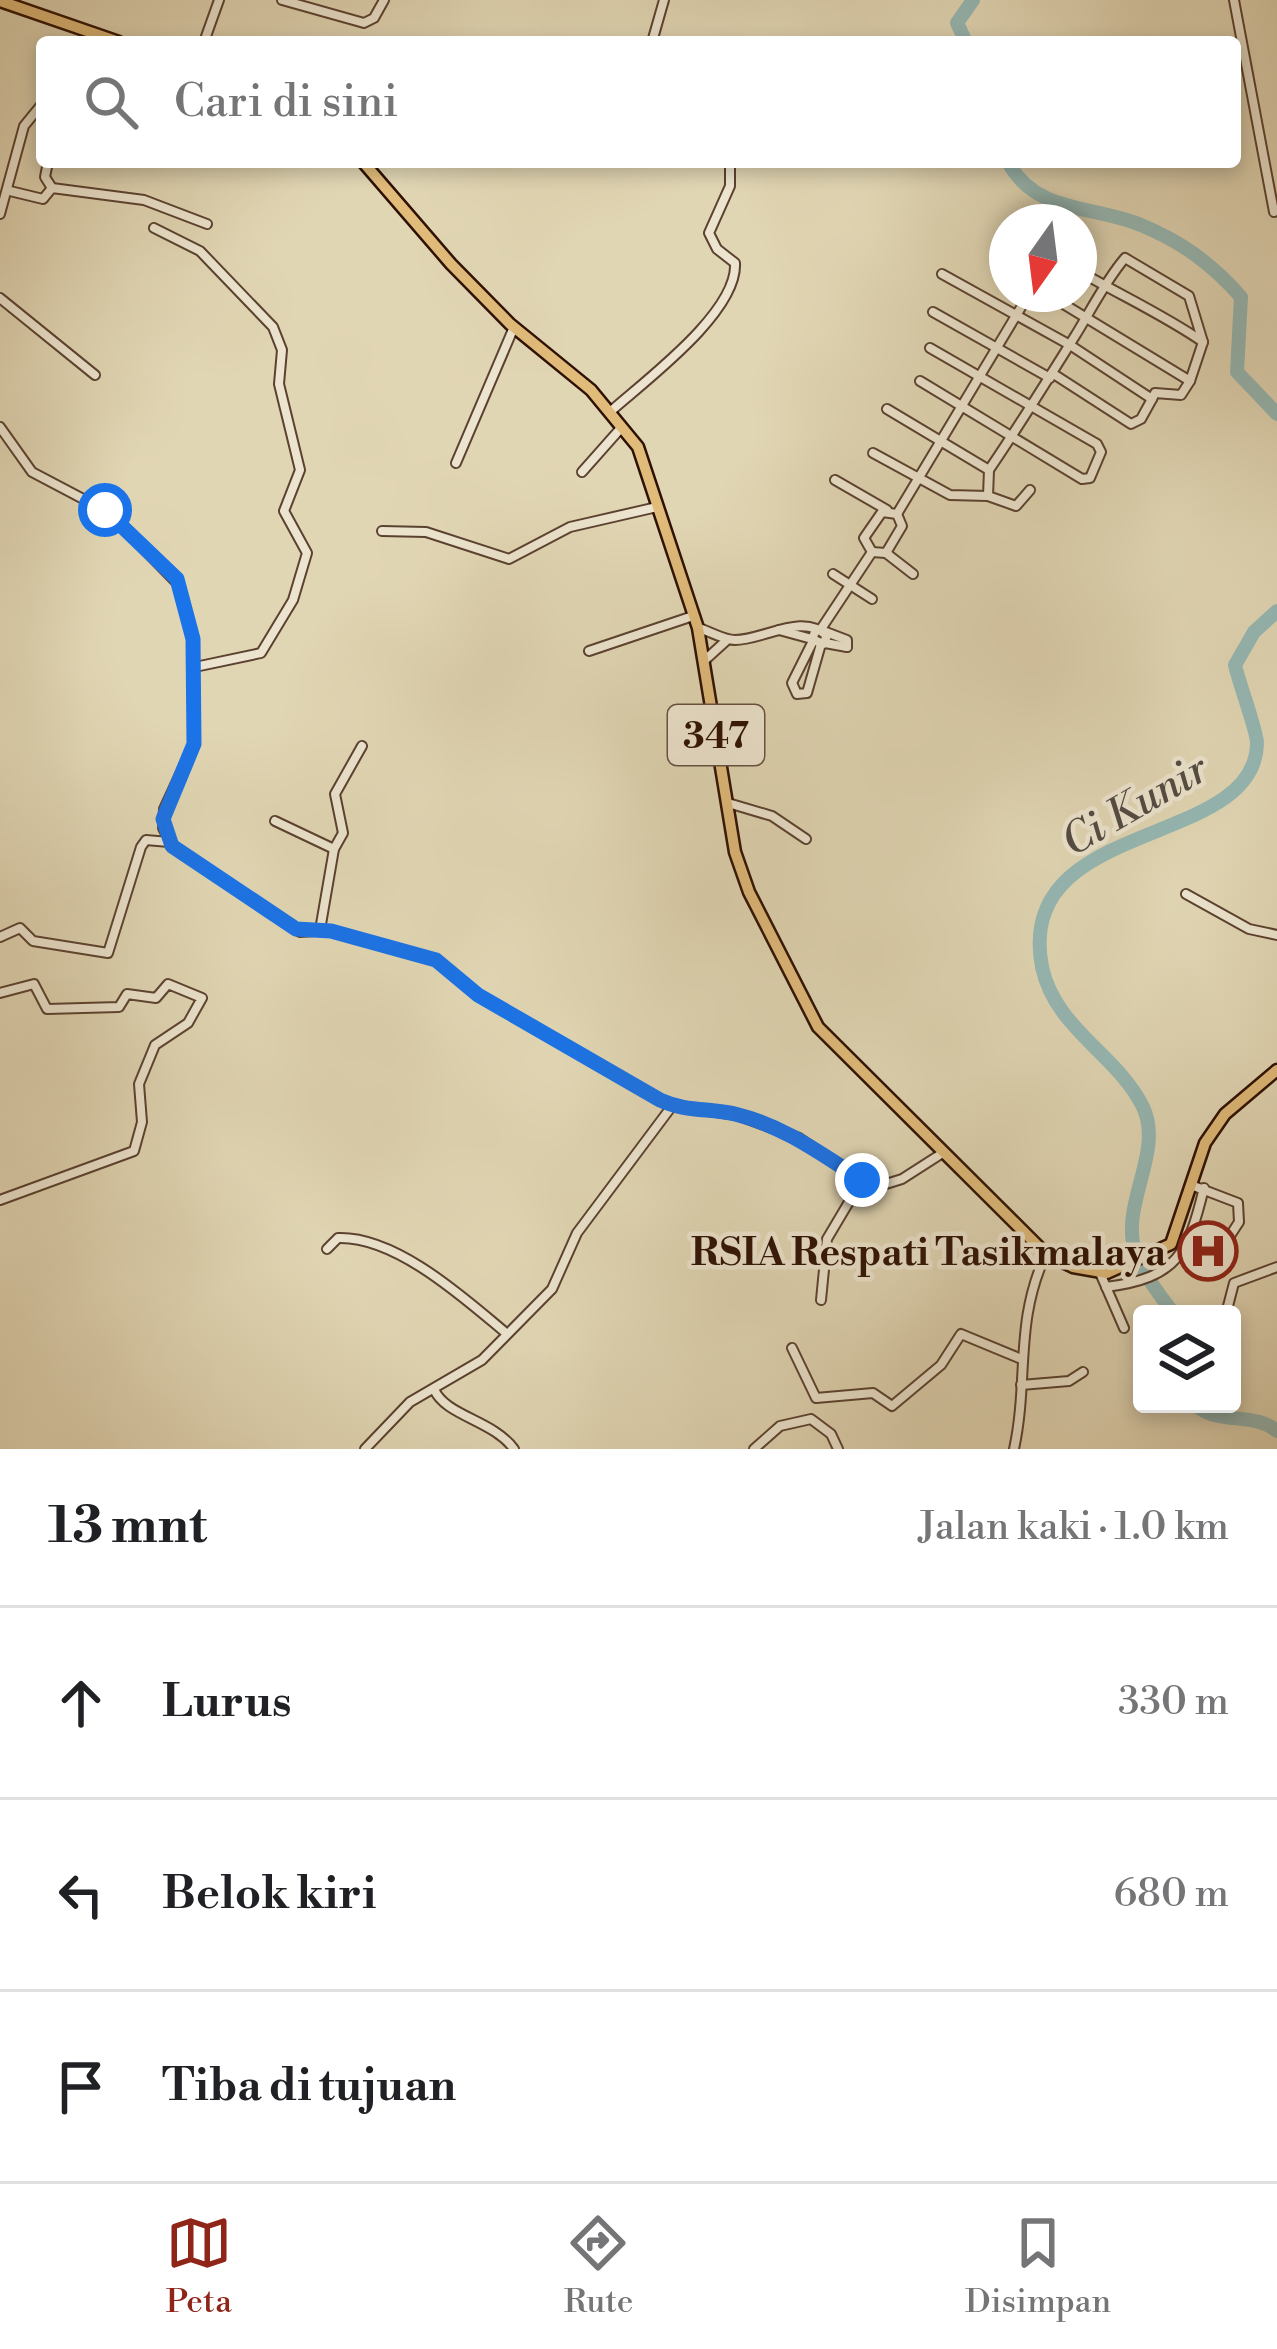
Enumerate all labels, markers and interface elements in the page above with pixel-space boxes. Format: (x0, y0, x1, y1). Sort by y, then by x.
search box (36, 36, 1241, 168)
icon: search (78, 69, 144, 135)
text: Cari di sini (174, 74, 398, 131)
north arrow (989, 204, 1097, 312)
route start (78, 483, 132, 537)
road number: 347 (668, 705, 764, 765)
water label: Ci Kunir (1053, 743, 1219, 869)
route end (835, 1153, 889, 1207)
hospital icon: RSIA Respati Tasikmalaya (1177, 1220, 1239, 1282)
place label: RSIA Respati Tasikmalaya (691, 1229, 1167, 1278)
map controls (1133, 1305, 1241, 1413)
button: layers (1133, 1305, 1241, 1413)
text: 13 mnt (48, 1495, 207, 1559)
text: Jalan kaki · 1.0 km (918, 1503, 1229, 1552)
icon: ahead (48, 1670, 114, 1736)
text: Lurus (162, 1674, 292, 1731)
text: 330 m (1118, 1678, 1229, 1727)
icon: left (48, 1862, 114, 1928)
text: Belok kiri (162, 1866, 376, 1923)
text: 680 m (1113, 1870, 1229, 1919)
icon: arrive (48, 2054, 114, 2120)
text: Tiba di tujuan (162, 2058, 456, 2115)
tab: Peta (166, 2210, 232, 2323)
tab: Rute (564, 2210, 633, 2323)
tab: Disimpan (965, 2210, 1111, 2323)

